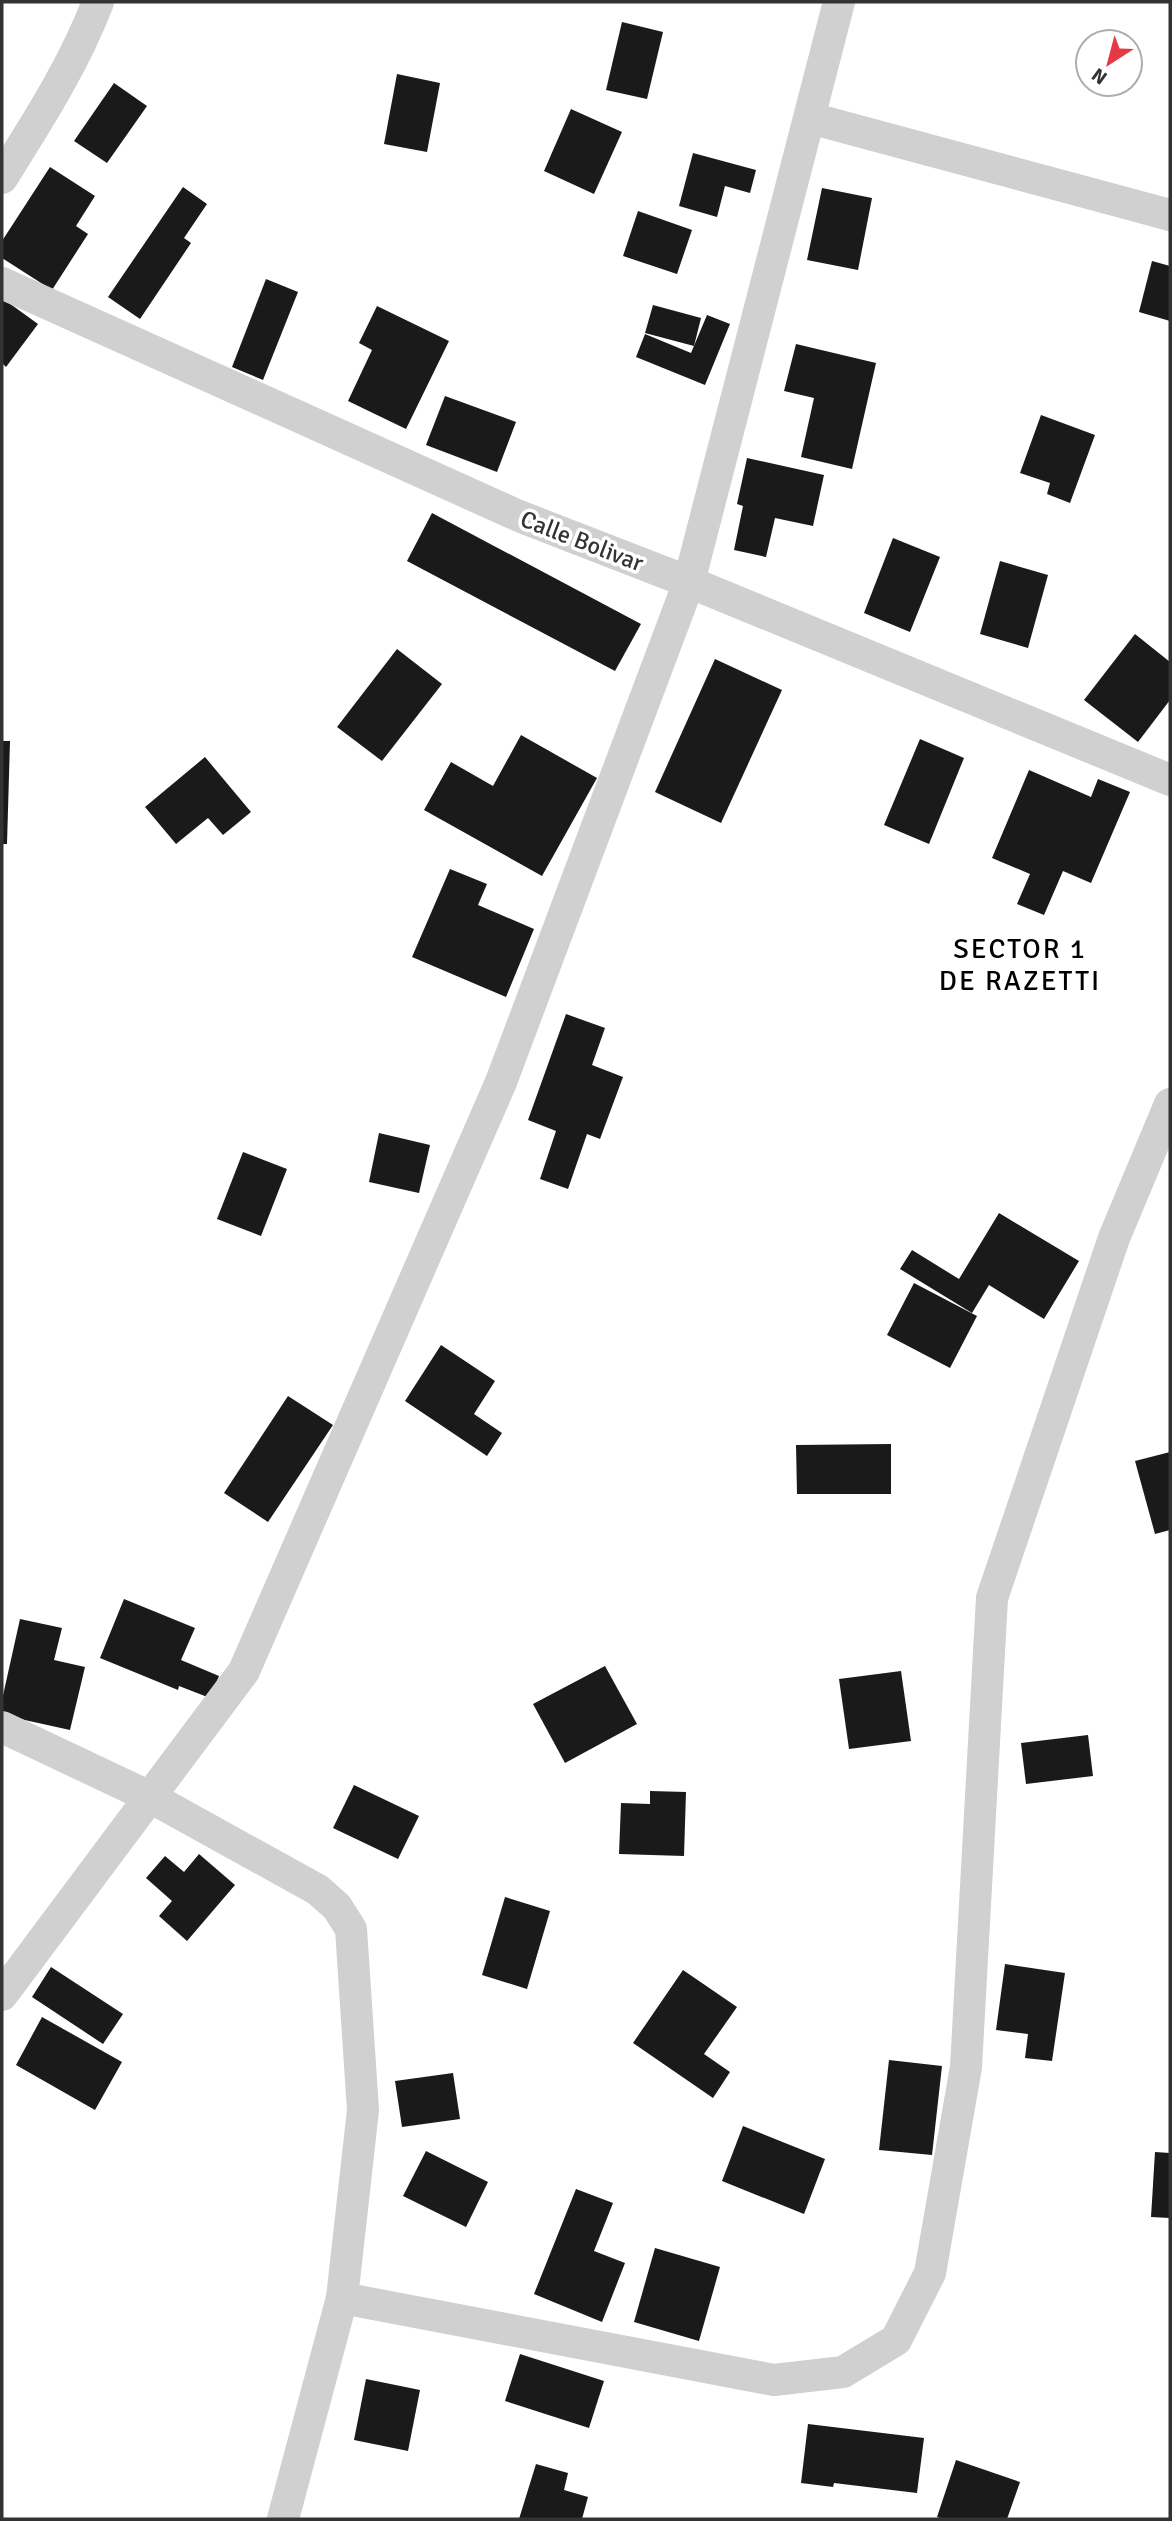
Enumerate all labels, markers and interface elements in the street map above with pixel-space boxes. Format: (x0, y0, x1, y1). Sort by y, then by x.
north arrow (1074, 28, 1144, 98)
text: N (1087, 62, 1112, 90)
street label: Calle Bolivar (516, 504, 648, 578)
district label: SECTOR 1 DE RAZETTI (939, 932, 1101, 998)

